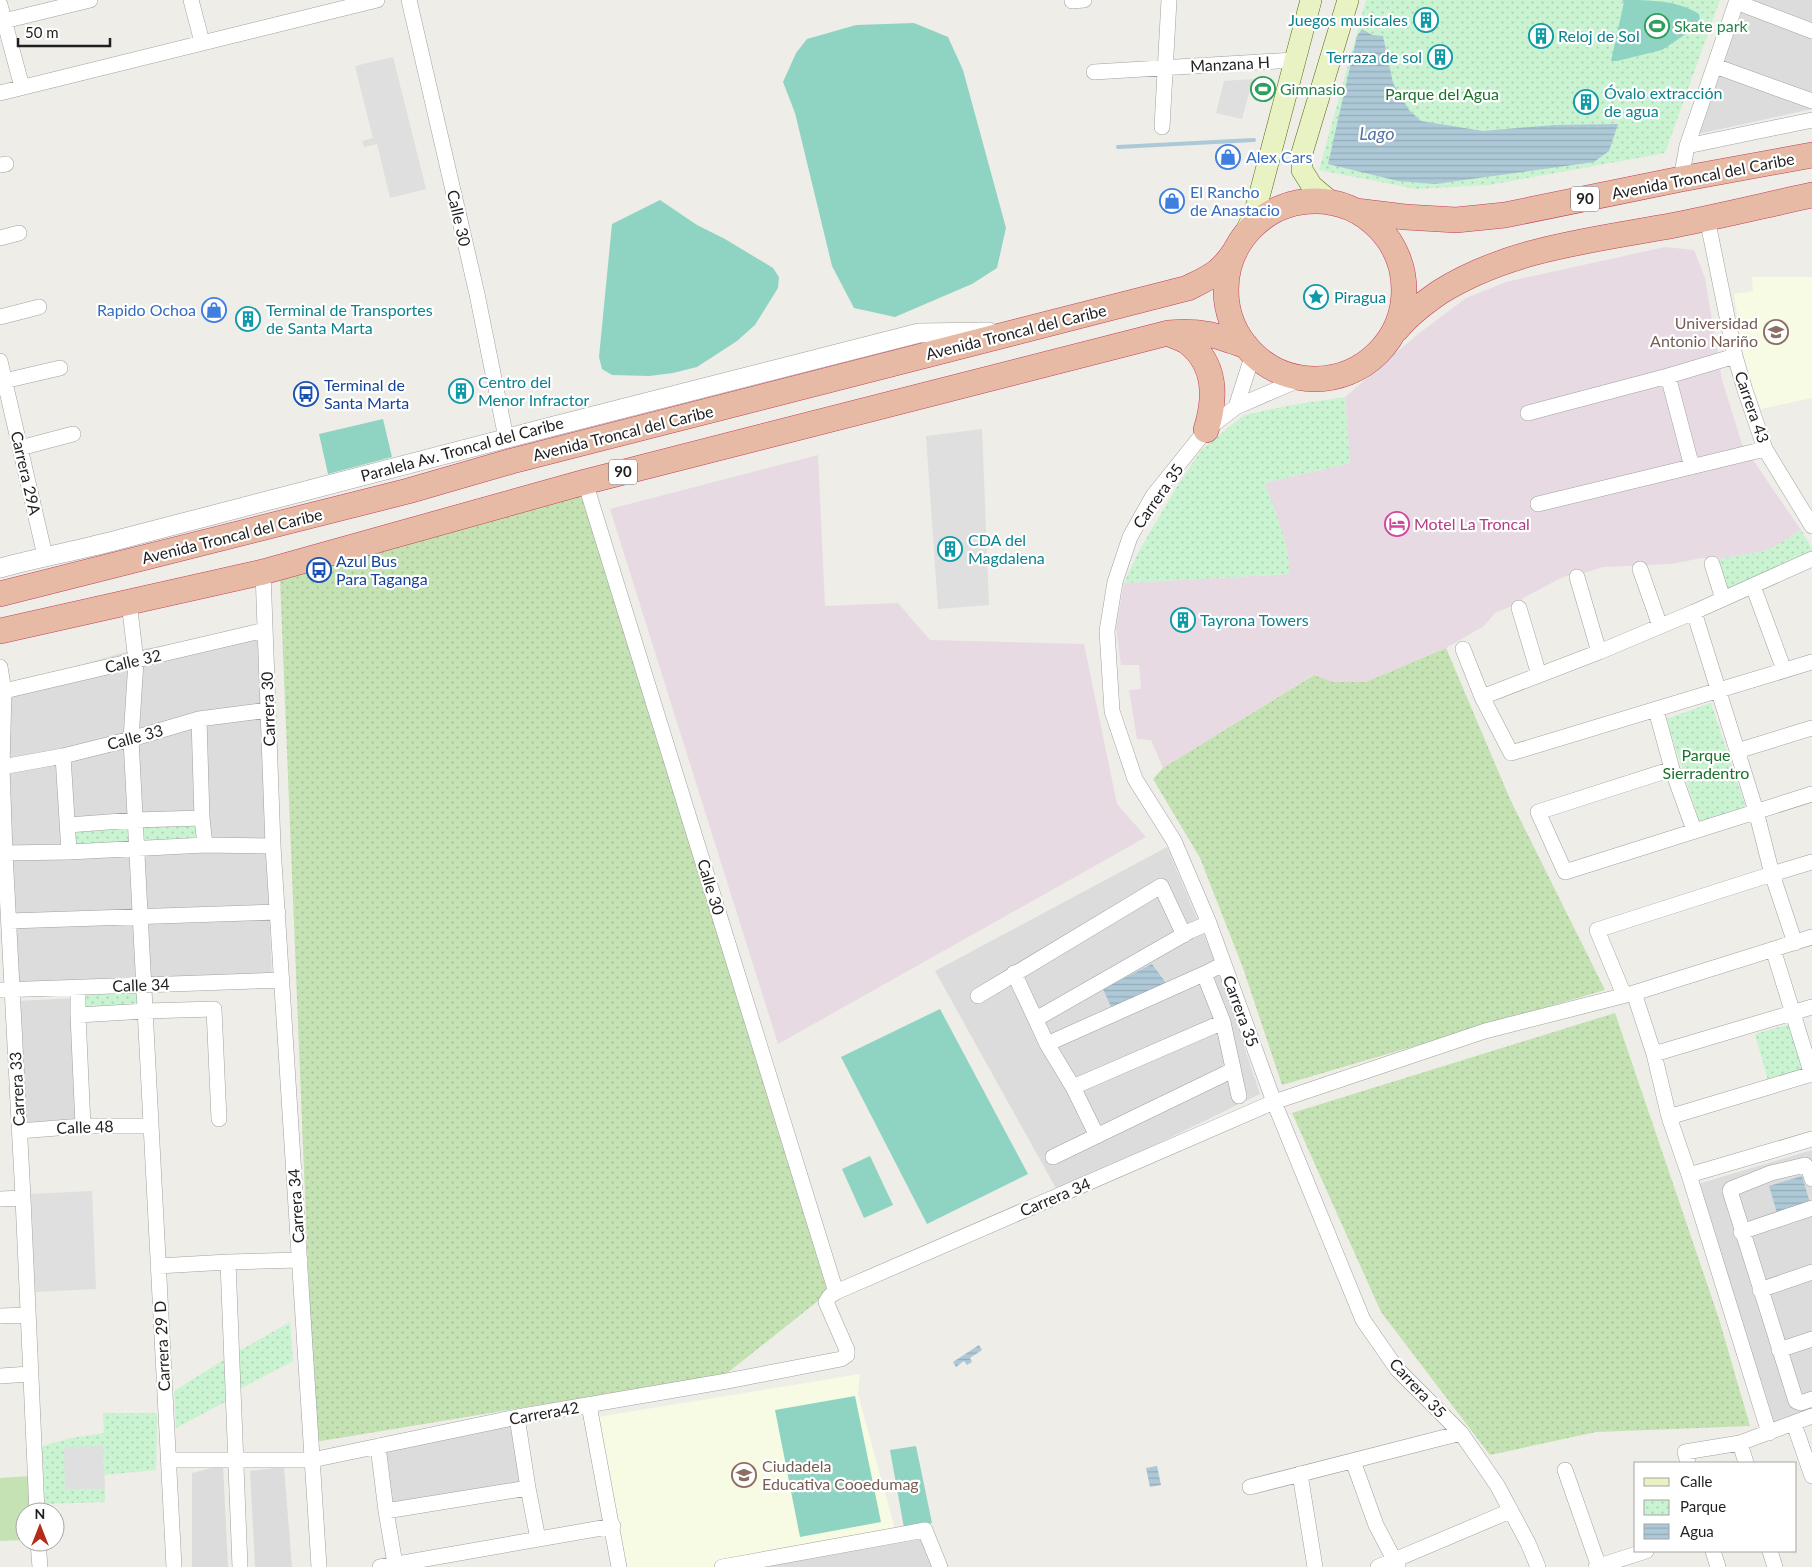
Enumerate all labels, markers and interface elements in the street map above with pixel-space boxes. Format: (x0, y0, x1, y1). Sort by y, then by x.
building icon: Juegos musicales (1413, 7, 1439, 33)
place label: Juegos musicales (1288, 10, 1408, 29)
sports icon: Skate park (1644, 13, 1670, 39)
scale bar (18, 15, 110, 47)
place label: Skate park (1674, 16, 1749, 35)
text: 50 m (25, 23, 59, 41)
building icon: Reloj de Sol (1528, 23, 1554, 49)
place label: Reloj de Sol (1558, 26, 1640, 45)
building icon: Terraza de sol (1427, 44, 1453, 70)
place label: Terraza de sol (1326, 47, 1422, 66)
street label: Manzana H (1190, 52, 1270, 75)
sports icon: Gimnasio (1250, 76, 1276, 102)
place label: Gimnasio (1280, 79, 1345, 98)
place label: Óvalo extracción de agua (1604, 83, 1722, 120)
park label: Parque del Agua (1385, 84, 1499, 103)
building icon: Óvalo extracción de agua (1573, 89, 1599, 115)
water label: Lago (1359, 122, 1395, 144)
shop icon: Alex Cars (1215, 144, 1241, 170)
place label: Alex Cars (1246, 147, 1312, 166)
street label: Avenida Troncal del Caribe (1610, 148, 1796, 203)
place label: El Rancho de Anastacio (1190, 182, 1280, 219)
road number: 90 (1571, 186, 1599, 212)
street label: Calle 30 (444, 188, 475, 248)
shop icon: El Rancho de Anastacio (1159, 188, 1185, 214)
place icon: Piragua (1303, 284, 1329, 310)
place label: Piragua (1334, 287, 1386, 306)
shop icon: Rapido Ochoa (201, 297, 227, 323)
place label: Rapido Ochoa (97, 300, 196, 319)
place label: Terminal de Transportes de Santa Marta (266, 300, 433, 337)
street label: Avenida Troncal del Caribe (924, 300, 1108, 363)
building icon: Terminal de Transportes de Santa Marta (235, 306, 261, 332)
place label: Universidad Antonio Nariño (1650, 313, 1758, 350)
school or university icon: Universidad Antonio Nariño (1763, 319, 1789, 345)
street label: Carrera 43 (1731, 368, 1774, 445)
place label: Centro del Menor Infractor (478, 372, 589, 409)
place label: Terminal de Santa Marta (324, 375, 409, 412)
building icon: Centro del Menor Infractor (448, 378, 474, 404)
bus stop icon: Terminal de Santa Marta (293, 381, 319, 407)
street label: Avenida Troncal del Caribe (531, 401, 715, 464)
street label: Paralela Av. Troncal del Caribe (358, 412, 565, 485)
street label: Carrera 29A (8, 429, 45, 517)
road number: 90 (609, 460, 637, 484)
street label: Carrera 35 (1128, 460, 1187, 532)
street label: Avenida Troncal del Caribe (140, 504, 324, 567)
hotel icon: Motel La Troncal (1384, 511, 1410, 537)
place label: Motel La Troncal (1414, 514, 1530, 533)
place label: CDA del Magdalena (968, 530, 1045, 567)
building icon: CDA del Magdalena (937, 536, 963, 562)
place label: Azul Bus Para Taganga (336, 551, 428, 588)
bus stop icon: Azul Bus Para Taganga (306, 557, 332, 583)
building icon: Tayrona Towers (1170, 607, 1196, 633)
place label: Tayrona Towers (1200, 610, 1309, 629)
street label: Calle 32 (103, 645, 163, 676)
street label: Carrera 30 (257, 671, 278, 747)
street label: Calle 33 (105, 720, 165, 753)
park label: Parque Sierradentro (1663, 745, 1749, 782)
street label: Calle 30 (694, 857, 729, 917)
street label: Carrera 35 (1220, 972, 1263, 1049)
street label: Calle 34 (112, 974, 170, 995)
street label: Carrera 33 (5, 1051, 28, 1127)
street label: Calle 48 (56, 1116, 114, 1137)
street label: Carrera 34 (283, 1168, 308, 1244)
street label: Carrera 34 (1017, 1173, 1093, 1220)
street label: Carrera 29 D (150, 1300, 173, 1392)
street label: Carrera 35 (1386, 1354, 1451, 1421)
street label: Carrera42 (507, 1397, 580, 1428)
place label: Ciudadela Educativa Cooedumag (762, 1456, 919, 1493)
school or university icon: Ciudadela Educativa Cooedumag (731, 1462, 757, 1488)
legend (1634, 1462, 1797, 1552)
text: Calle (1680, 1472, 1713, 1490)
text: Parque (1680, 1497, 1726, 1515)
north arrow (15, 1502, 65, 1552)
text: N (35, 1505, 45, 1522)
text: Agua (1680, 1522, 1714, 1540)

